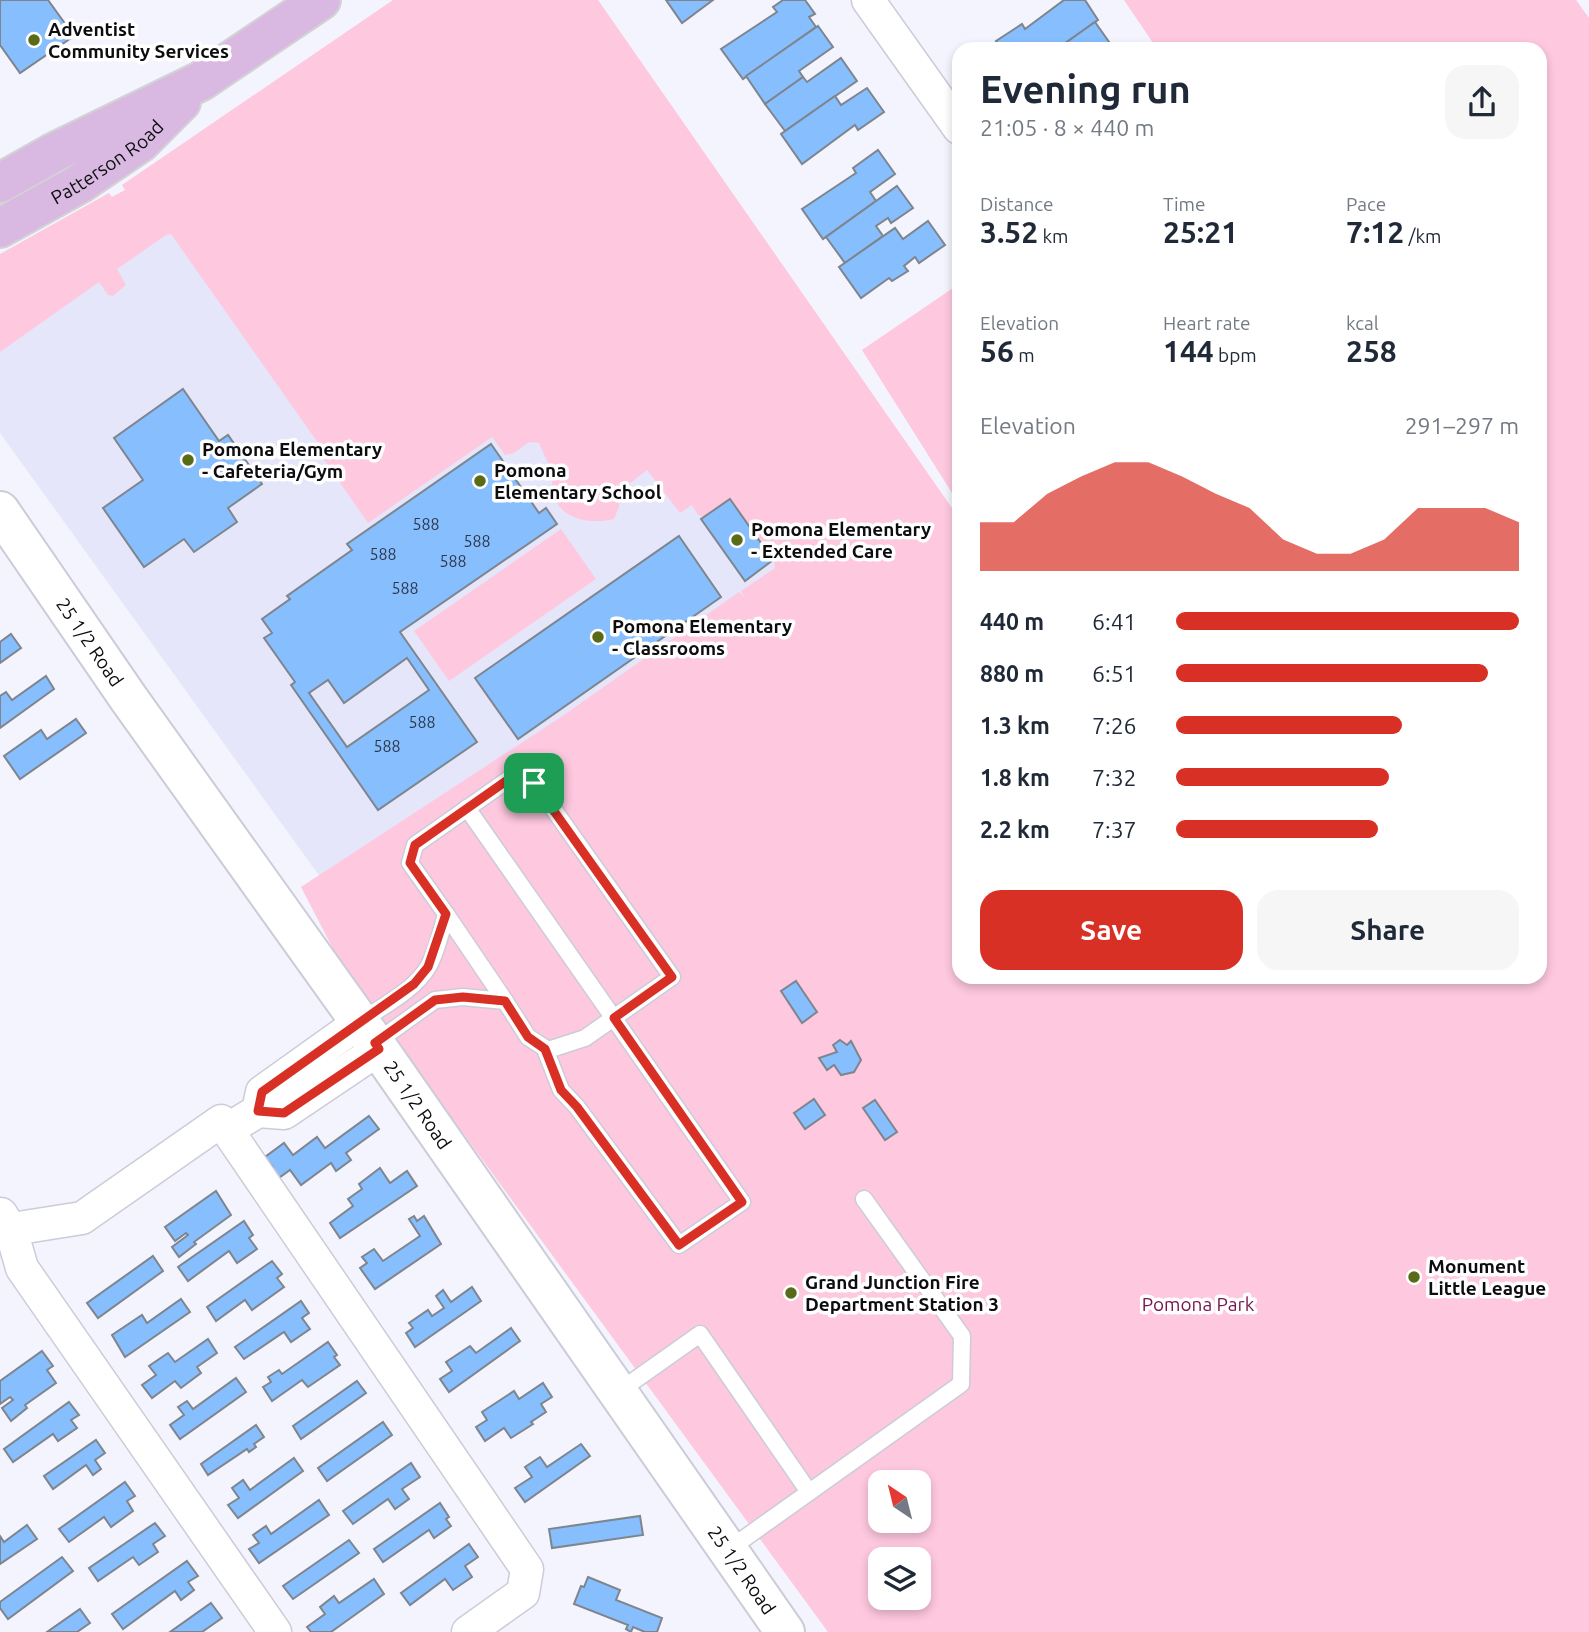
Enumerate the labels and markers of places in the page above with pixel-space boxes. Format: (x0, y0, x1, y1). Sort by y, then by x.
place label: Adventist Community Services (48, 18, 229, 62)
marker: Adventist Community Services (26, 32, 42, 48)
place label: Pomona Elementary - Cafeteria/Gym (202, 438, 382, 482)
marker: Pomona Elementary - Cafeteria/Gym (180, 452, 196, 468)
place label: Pomona Elementary School (494, 459, 662, 503)
marker: Pomona Elementary School (472, 473, 488, 489)
place label: Pomona Elementary - Extended Care (751, 518, 931, 562)
marker: Pomona Elementary - Extended Care (729, 532, 745, 548)
place label: Pomona Elementary - Classrooms (612, 615, 792, 659)
marker: Pomona Elementary - Classrooms (590, 629, 606, 645)
pin (504, 753, 564, 813)
place label: Monument Little League (1428, 1255, 1546, 1299)
marker: Monument Little League (1406, 1269, 1422, 1285)
place label: Grand Junction Fire Department Station 3 (805, 1271, 999, 1315)
marker: Grand Junction Fire Department Station 3 (783, 1285, 799, 1301)

